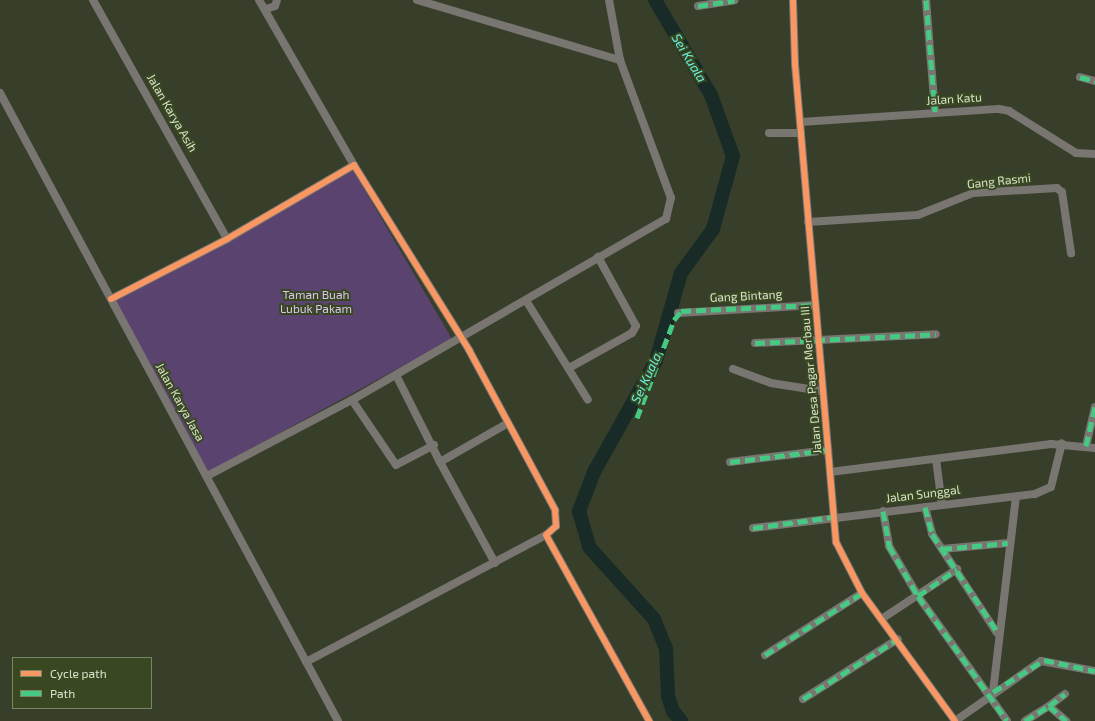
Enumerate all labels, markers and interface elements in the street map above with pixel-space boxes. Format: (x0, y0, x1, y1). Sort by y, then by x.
water label: Sei Kuala (668, 31, 710, 85)
street label: Jalan Karya Asih (144, 71, 200, 155)
street label: Jalan Katu (926, 90, 982, 108)
street label: Gang Rasmi (966, 170, 1032, 192)
street label: Gang Bintang (709, 287, 783, 305)
park label: Taman Buah Lubuk Pakam (280, 288, 352, 316)
street label: Jalan Desa Pagar Merbau III (797, 305, 825, 455)
water label: Sei Kuala (628, 350, 664, 406)
street label: Jalan Karya Jasa (152, 360, 208, 444)
street label: Jalan Sunggal (885, 482, 961, 506)
legend (12, 657, 152, 709)
text: Cycle path (50, 666, 107, 680)
text: Path (50, 686, 75, 700)

